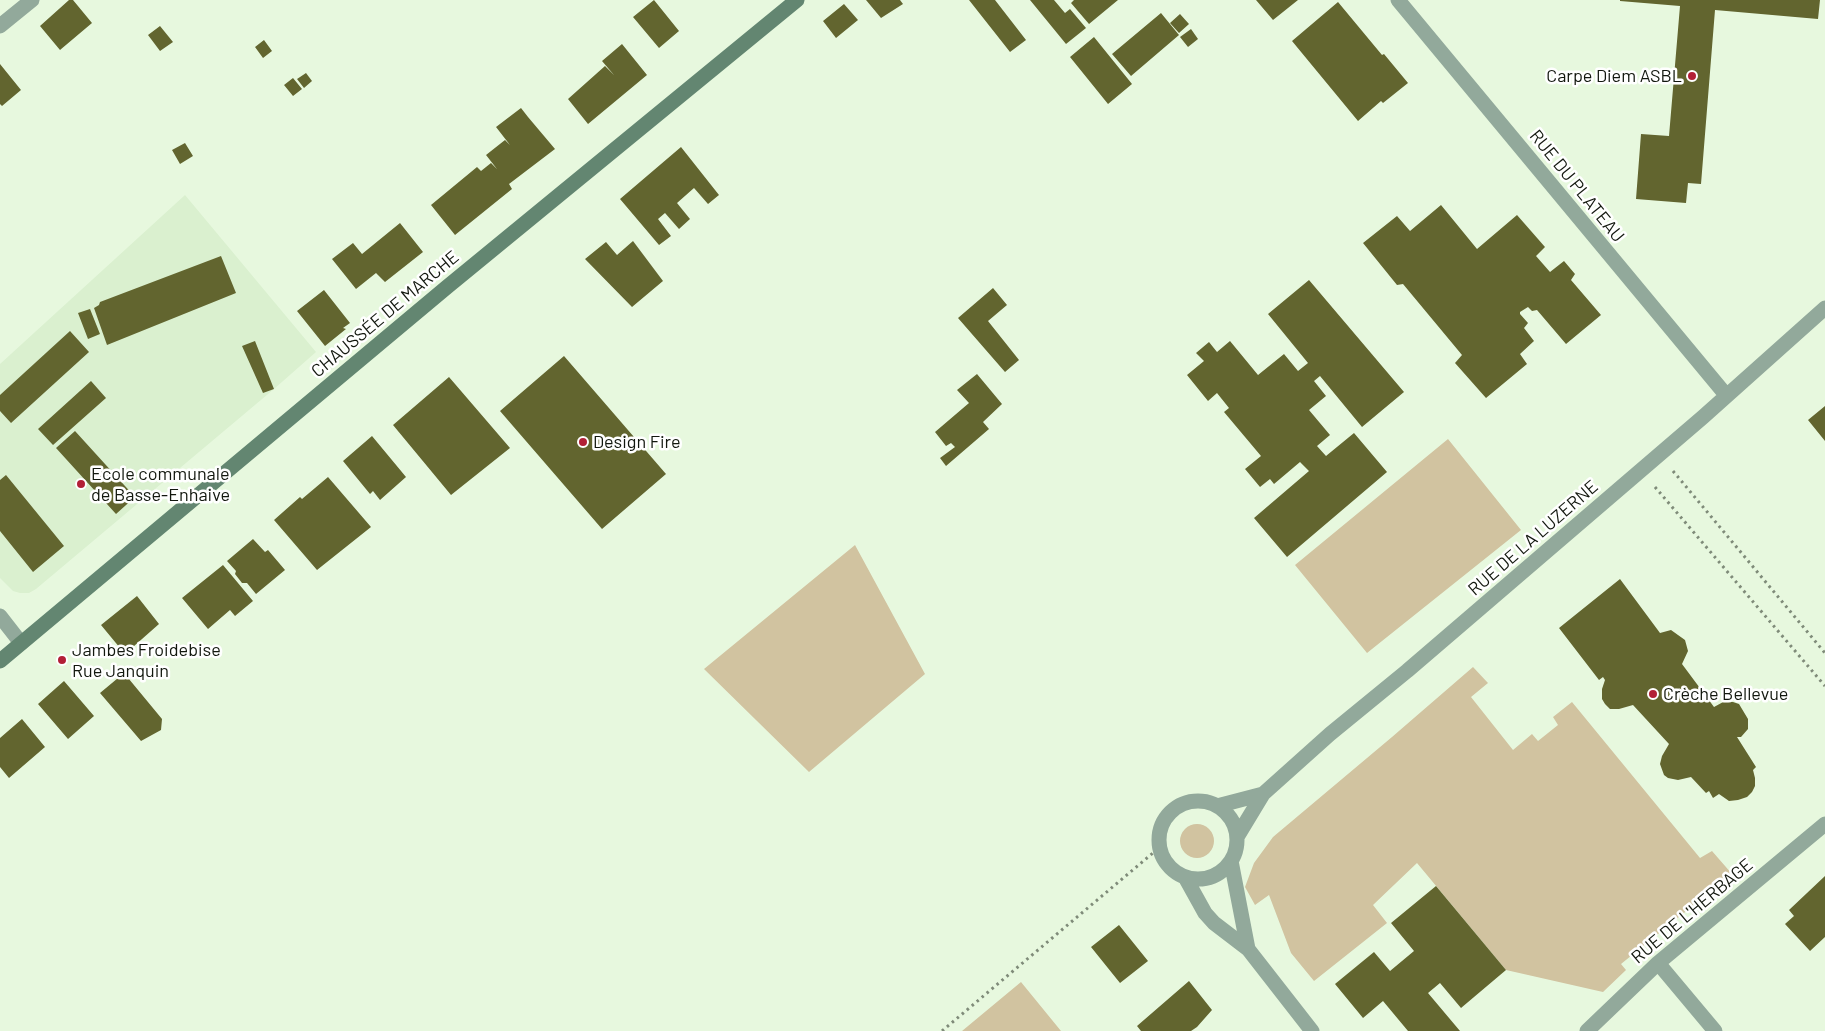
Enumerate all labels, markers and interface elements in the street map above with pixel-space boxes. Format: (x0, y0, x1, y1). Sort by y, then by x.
place label: Carpe Diem ASBL (1546, 65, 1682, 87)
marker: Carpe Diem ASBL (1686, 70, 1698, 82)
street label: RUE DU PLATEAU (1525, 125, 1629, 247)
street label: CHAUSSÉE DE MARCHE (307, 246, 463, 382)
place label: Design Fire (593, 431, 681, 453)
marker: Design Fire (577, 436, 589, 448)
place label: Ecole communale de Basse-Enhaive (91, 463, 230, 506)
street label: RUE DE LA LUZERNE (1464, 476, 1602, 600)
marker: Ecole communale de Basse-Enhaive (75, 478, 87, 490)
place label: Jambes Froidebise Rue Janquin (72, 639, 221, 682)
marker: Jambes Froidebise Rue Janquin (56, 654, 68, 666)
place label: Crèche Bellevue (1663, 683, 1788, 705)
marker: Crèche Bellevue (1647, 688, 1659, 700)
street label: RUE DE L'HERBAGE (1627, 854, 1757, 968)

